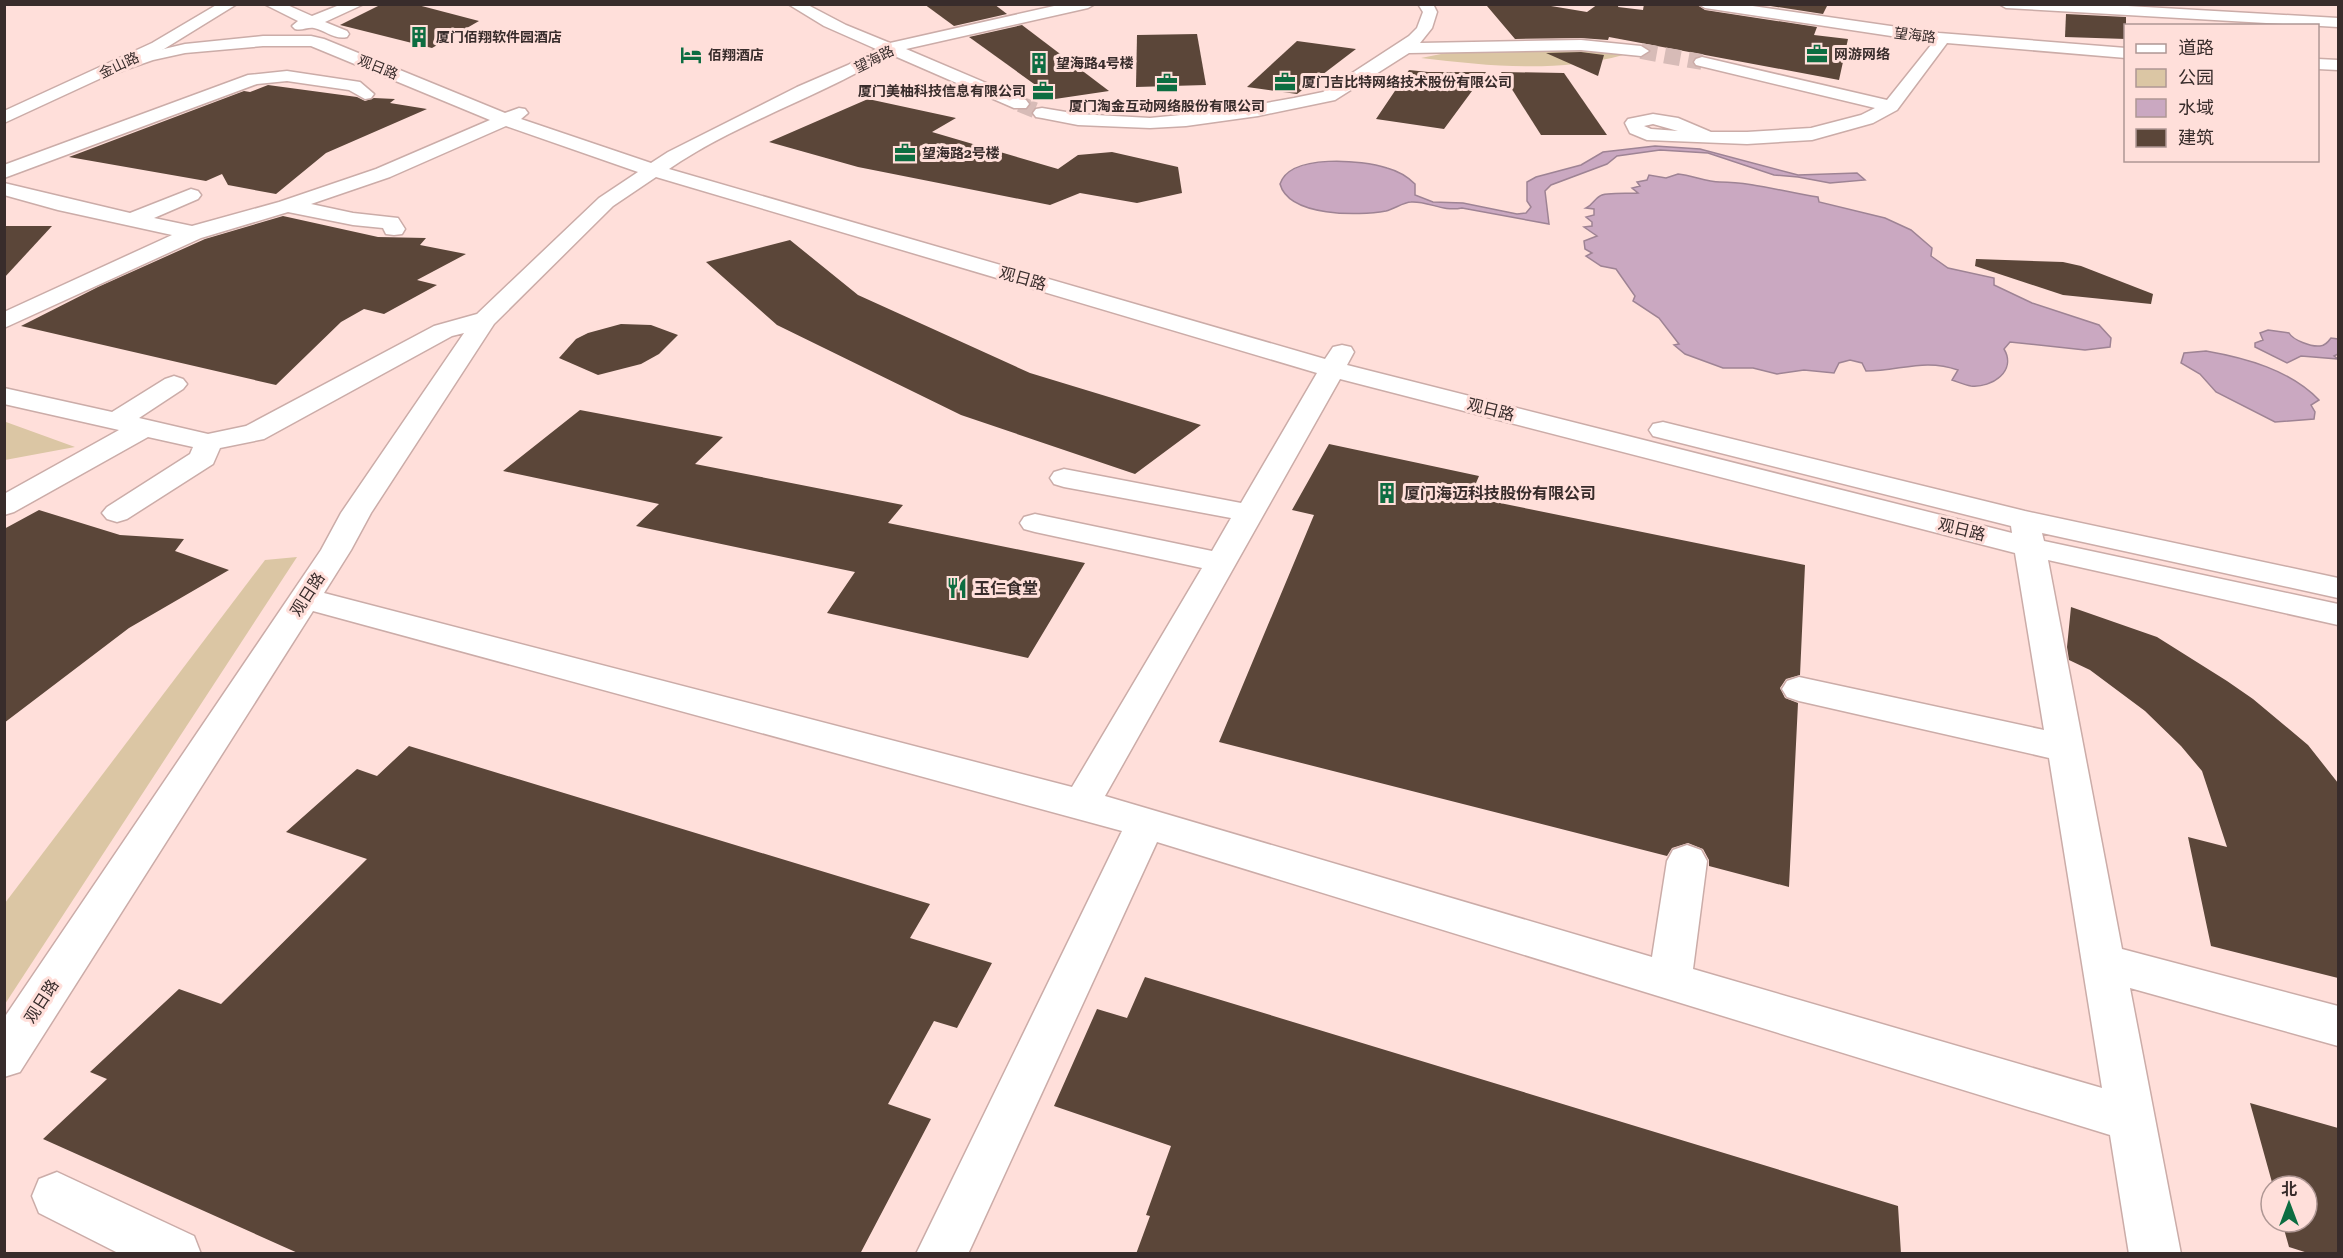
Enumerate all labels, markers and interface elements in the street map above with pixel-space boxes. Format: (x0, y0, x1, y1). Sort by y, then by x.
legend (2124, 24, 2319, 162)
building icon: 厦门佰翔软件园酒店 (407, 25, 431, 49)
street label: 望海路 (1893, 25, 1937, 45)
place label: 厦门佰翔软件园酒店 (436, 29, 562, 45)
text: 道路 (2178, 37, 2214, 58)
street label: 望海路 (852, 42, 896, 76)
office icon: 网游网络 (1805, 42, 1829, 66)
hotel icon: 佰翔酒店 (679, 43, 703, 67)
place label: 网游网络 (1834, 46, 1890, 62)
place label: 佰翔酒店 (708, 47, 764, 63)
street label: 金山路 (97, 49, 141, 81)
building icon: 望海路4号楼 (1027, 51, 1051, 75)
street label: 观日路 (356, 52, 400, 82)
place label: 望海路4号楼 (1056, 55, 1134, 71)
text: 公园 (2178, 67, 2214, 88)
office icon: 厦门吉比特网络技术股份有限公司 (1273, 70, 1297, 94)
office icon: 厦门淘金互动网络股份有限公司 (1155, 71, 1179, 95)
place label: 厦门吉比特网络技术股份有限公司 (1302, 74, 1512, 90)
office icon: 厦门美柚科技信息有限公司 (1031, 79, 1055, 103)
place label: 厦门美柚科技信息有限公司 (858, 83, 1026, 99)
text: 水域 (2178, 97, 2214, 118)
place label: 厦门淘金互动网络股份有限公司 (1069, 98, 1265, 114)
text: 建筑 (2178, 127, 2214, 148)
office icon: 望海路2号楼 (893, 141, 917, 165)
place label: 望海路2号楼 (922, 145, 1000, 161)
street label: 观日路 (997, 263, 1049, 294)
street label: 观日路 (1465, 394, 1516, 425)
building icon: 厦门海迈科技股份有限公司 (1375, 481, 1399, 505)
place label: 厦门海迈科技股份有限公司 (1404, 484, 1596, 503)
street label: 观日路 (1936, 514, 1987, 545)
street label: 观日路 (286, 569, 328, 620)
restaurant icon: 玉仁食堂 (945, 576, 969, 600)
place label: 玉仁食堂 (974, 579, 1038, 598)
street label: 观日路 (20, 976, 62, 1027)
north arrow (2259, 1174, 2319, 1234)
text: 北 (2281, 1180, 2297, 1199)

